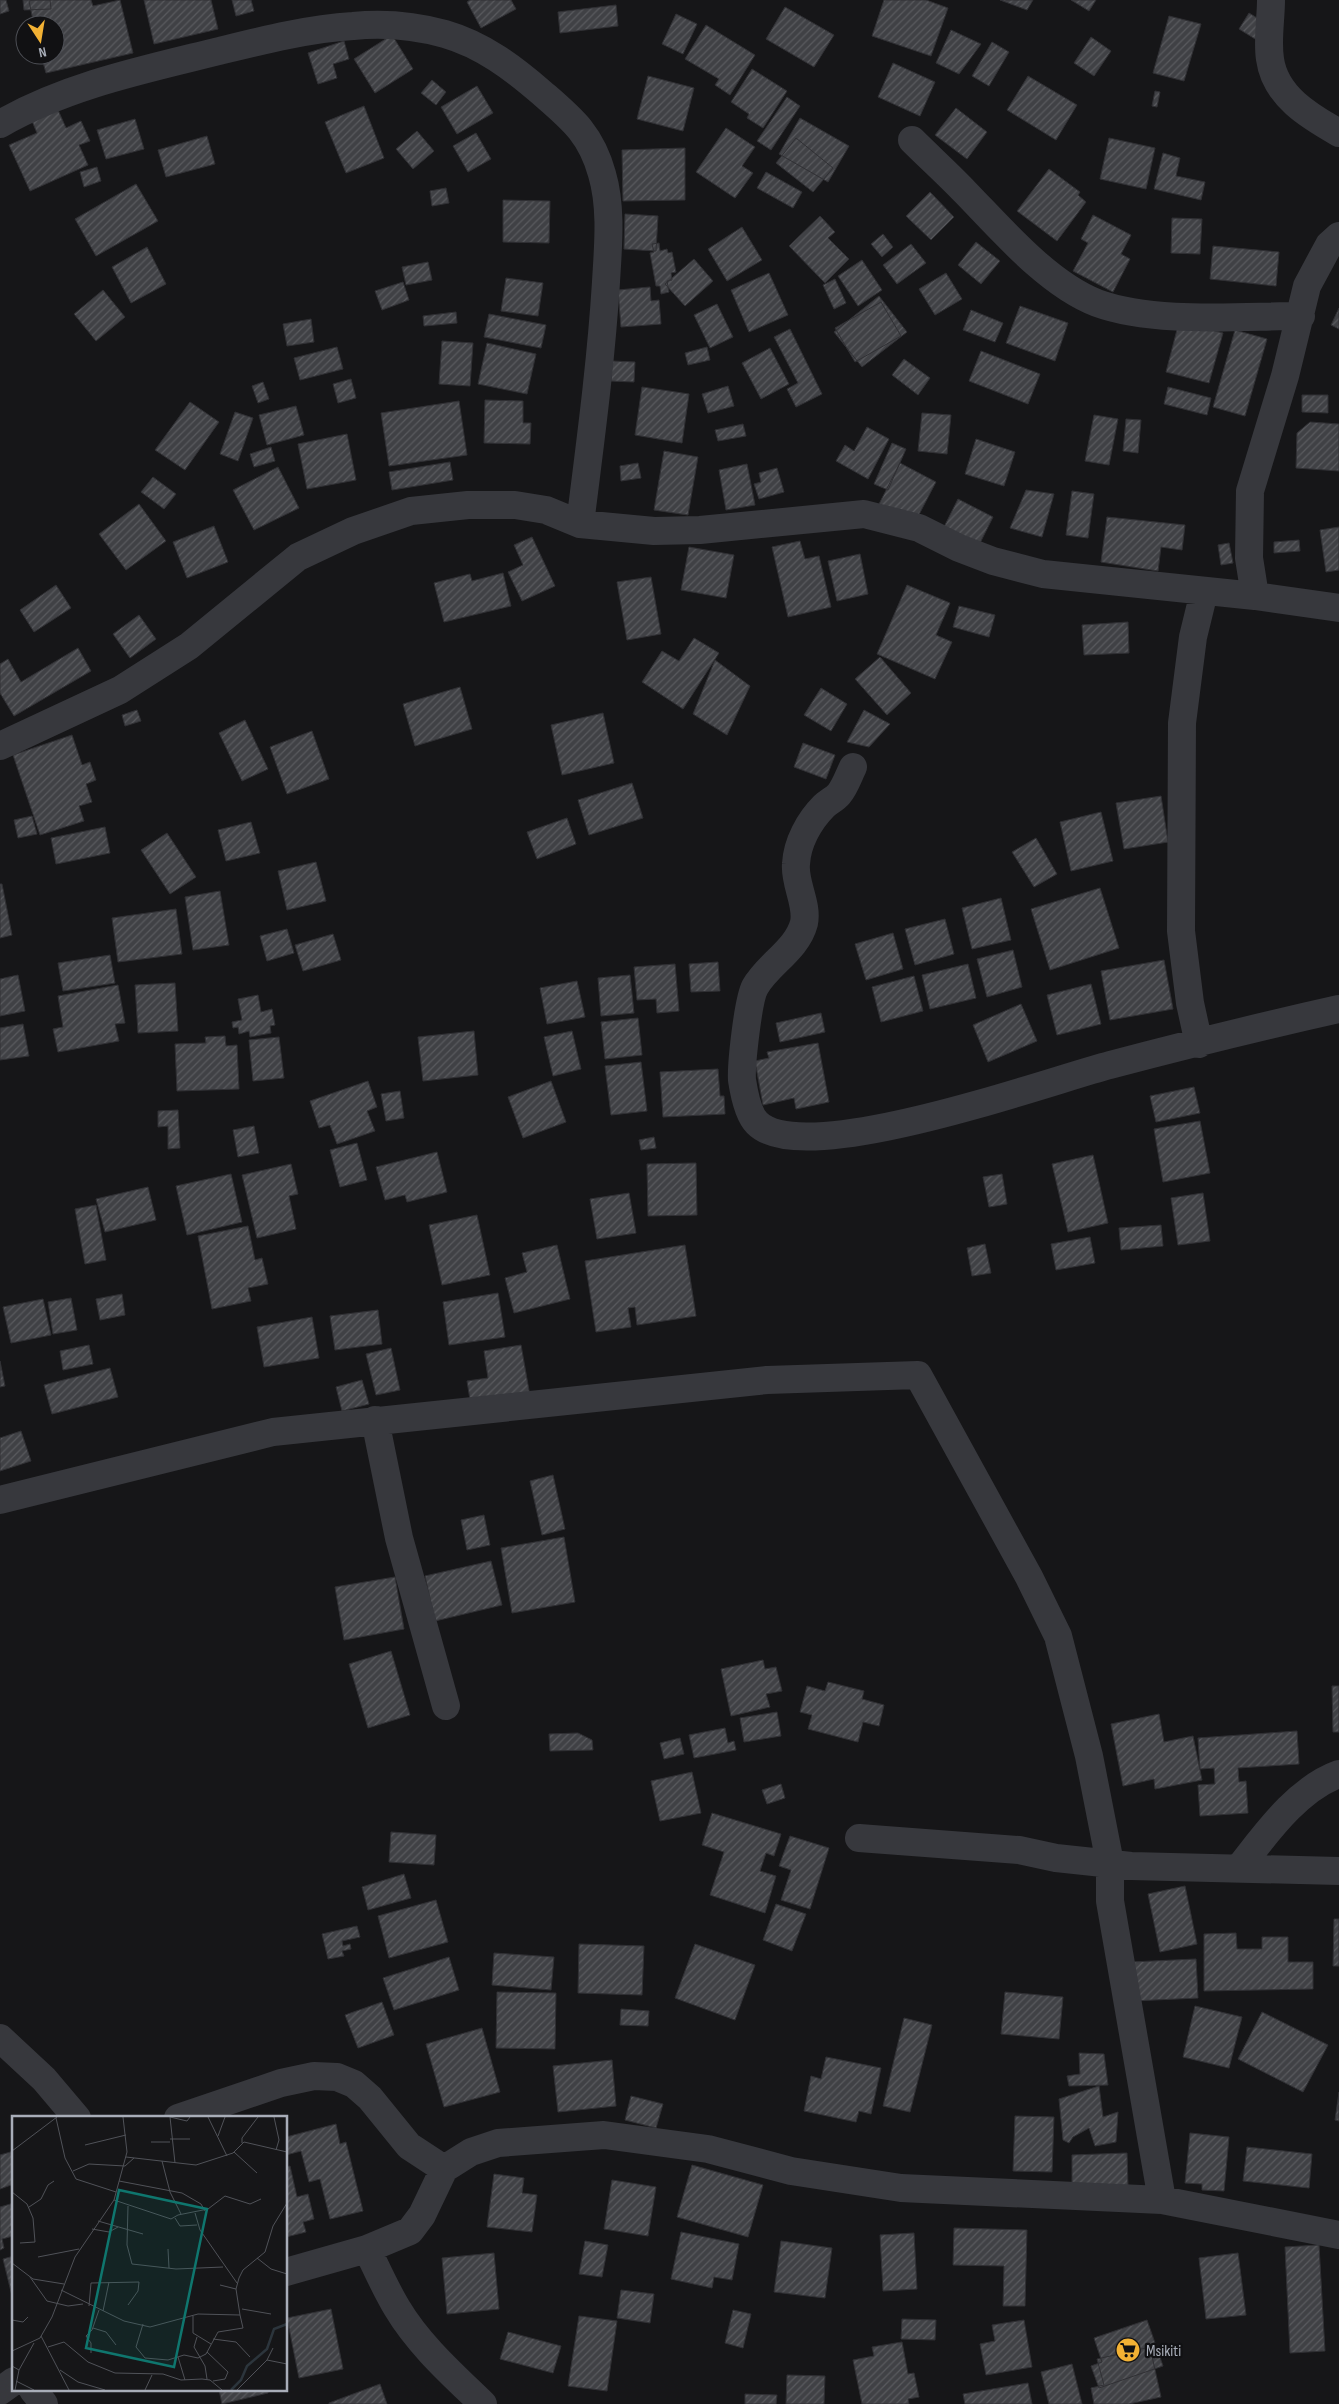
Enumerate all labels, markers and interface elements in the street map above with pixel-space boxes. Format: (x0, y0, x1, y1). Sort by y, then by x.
north arrow (15, 15, 65, 65)
text: N (37, 43, 48, 61)
inset map (12, 2116, 288, 2392)
supermarket icon: Msikiti (1115, 2337, 1141, 2363)
place label: Msikiti (1146, 2342, 1181, 2361)

